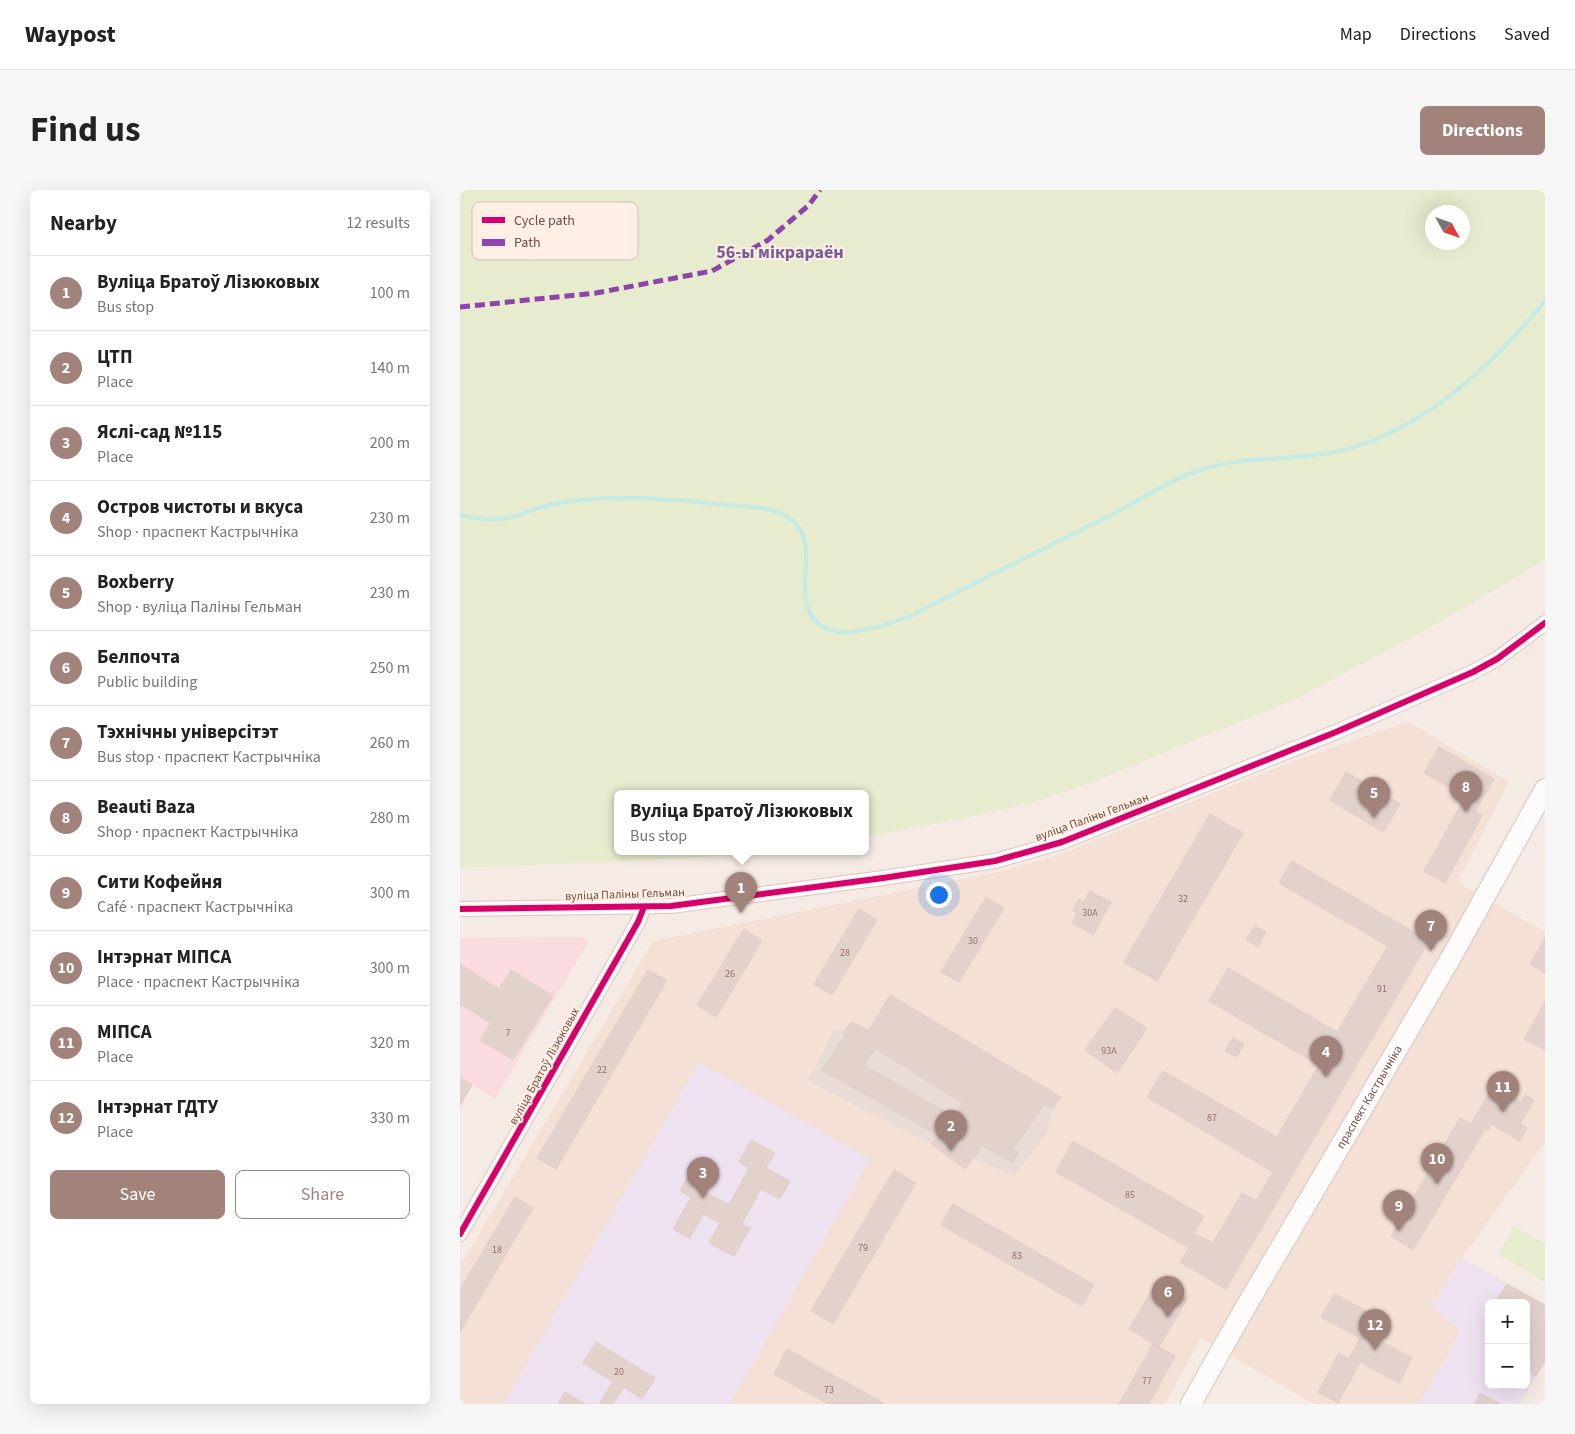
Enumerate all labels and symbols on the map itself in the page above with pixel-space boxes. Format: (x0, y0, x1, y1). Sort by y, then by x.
legend (472, 202, 638, 260)
north arrow (1425, 205, 1470, 250)
text: Cycle path (514, 211, 575, 231)
text: Path (514, 233, 541, 253)
district label: 56-ы мікрараён (716, 240, 844, 265)
pin: 8 (1450, 771, 1482, 812)
pin: 5 (1358, 777, 1390, 818)
street label: вуліца Паліны Гельман (1033, 789, 1151, 846)
pin: 1 (725, 872, 757, 913)
your location (926, 882, 952, 908)
street label: вуліца Паліны Гельман (565, 884, 685, 905)
house number: 32 (1178, 892, 1188, 906)
house number: 30А (1082, 906, 1098, 920)
pin: 7 (1415, 910, 1447, 951)
house number: 30 (968, 934, 978, 948)
house number: 28 (840, 946, 850, 960)
house number: 26 (725, 967, 735, 981)
house number: 91 (1377, 982, 1387, 996)
street label: вуліца Братоў Лізюковых (505, 1004, 584, 1128)
house number: 7 (506, 1026, 511, 1040)
pin: 4 (1310, 1036, 1342, 1077)
street label: праспект Кастрычніка (1332, 1042, 1407, 1152)
house number: 93А (1101, 1044, 1117, 1058)
house number: 22 (597, 1063, 607, 1077)
pin: 11 (1487, 1071, 1519, 1112)
pin: 2 (935, 1110, 967, 1151)
house number: 87 (1207, 1111, 1217, 1125)
pin: 10 (1421, 1143, 1453, 1184)
pin: 3 (687, 1157, 719, 1198)
house number: 85 (1125, 1188, 1135, 1202)
pin: 9 (1383, 1190, 1415, 1231)
house number: 79 (858, 1241, 868, 1255)
house number: 18 (492, 1243, 502, 1257)
house number: 83 (1012, 1249, 1022, 1263)
pin: 6 (1152, 1276, 1184, 1317)
pin: 12 (1359, 1309, 1391, 1350)
house number: 20 (614, 1365, 624, 1379)
house number: 77 (1142, 1374, 1152, 1388)
house number: 73 (824, 1383, 834, 1397)

